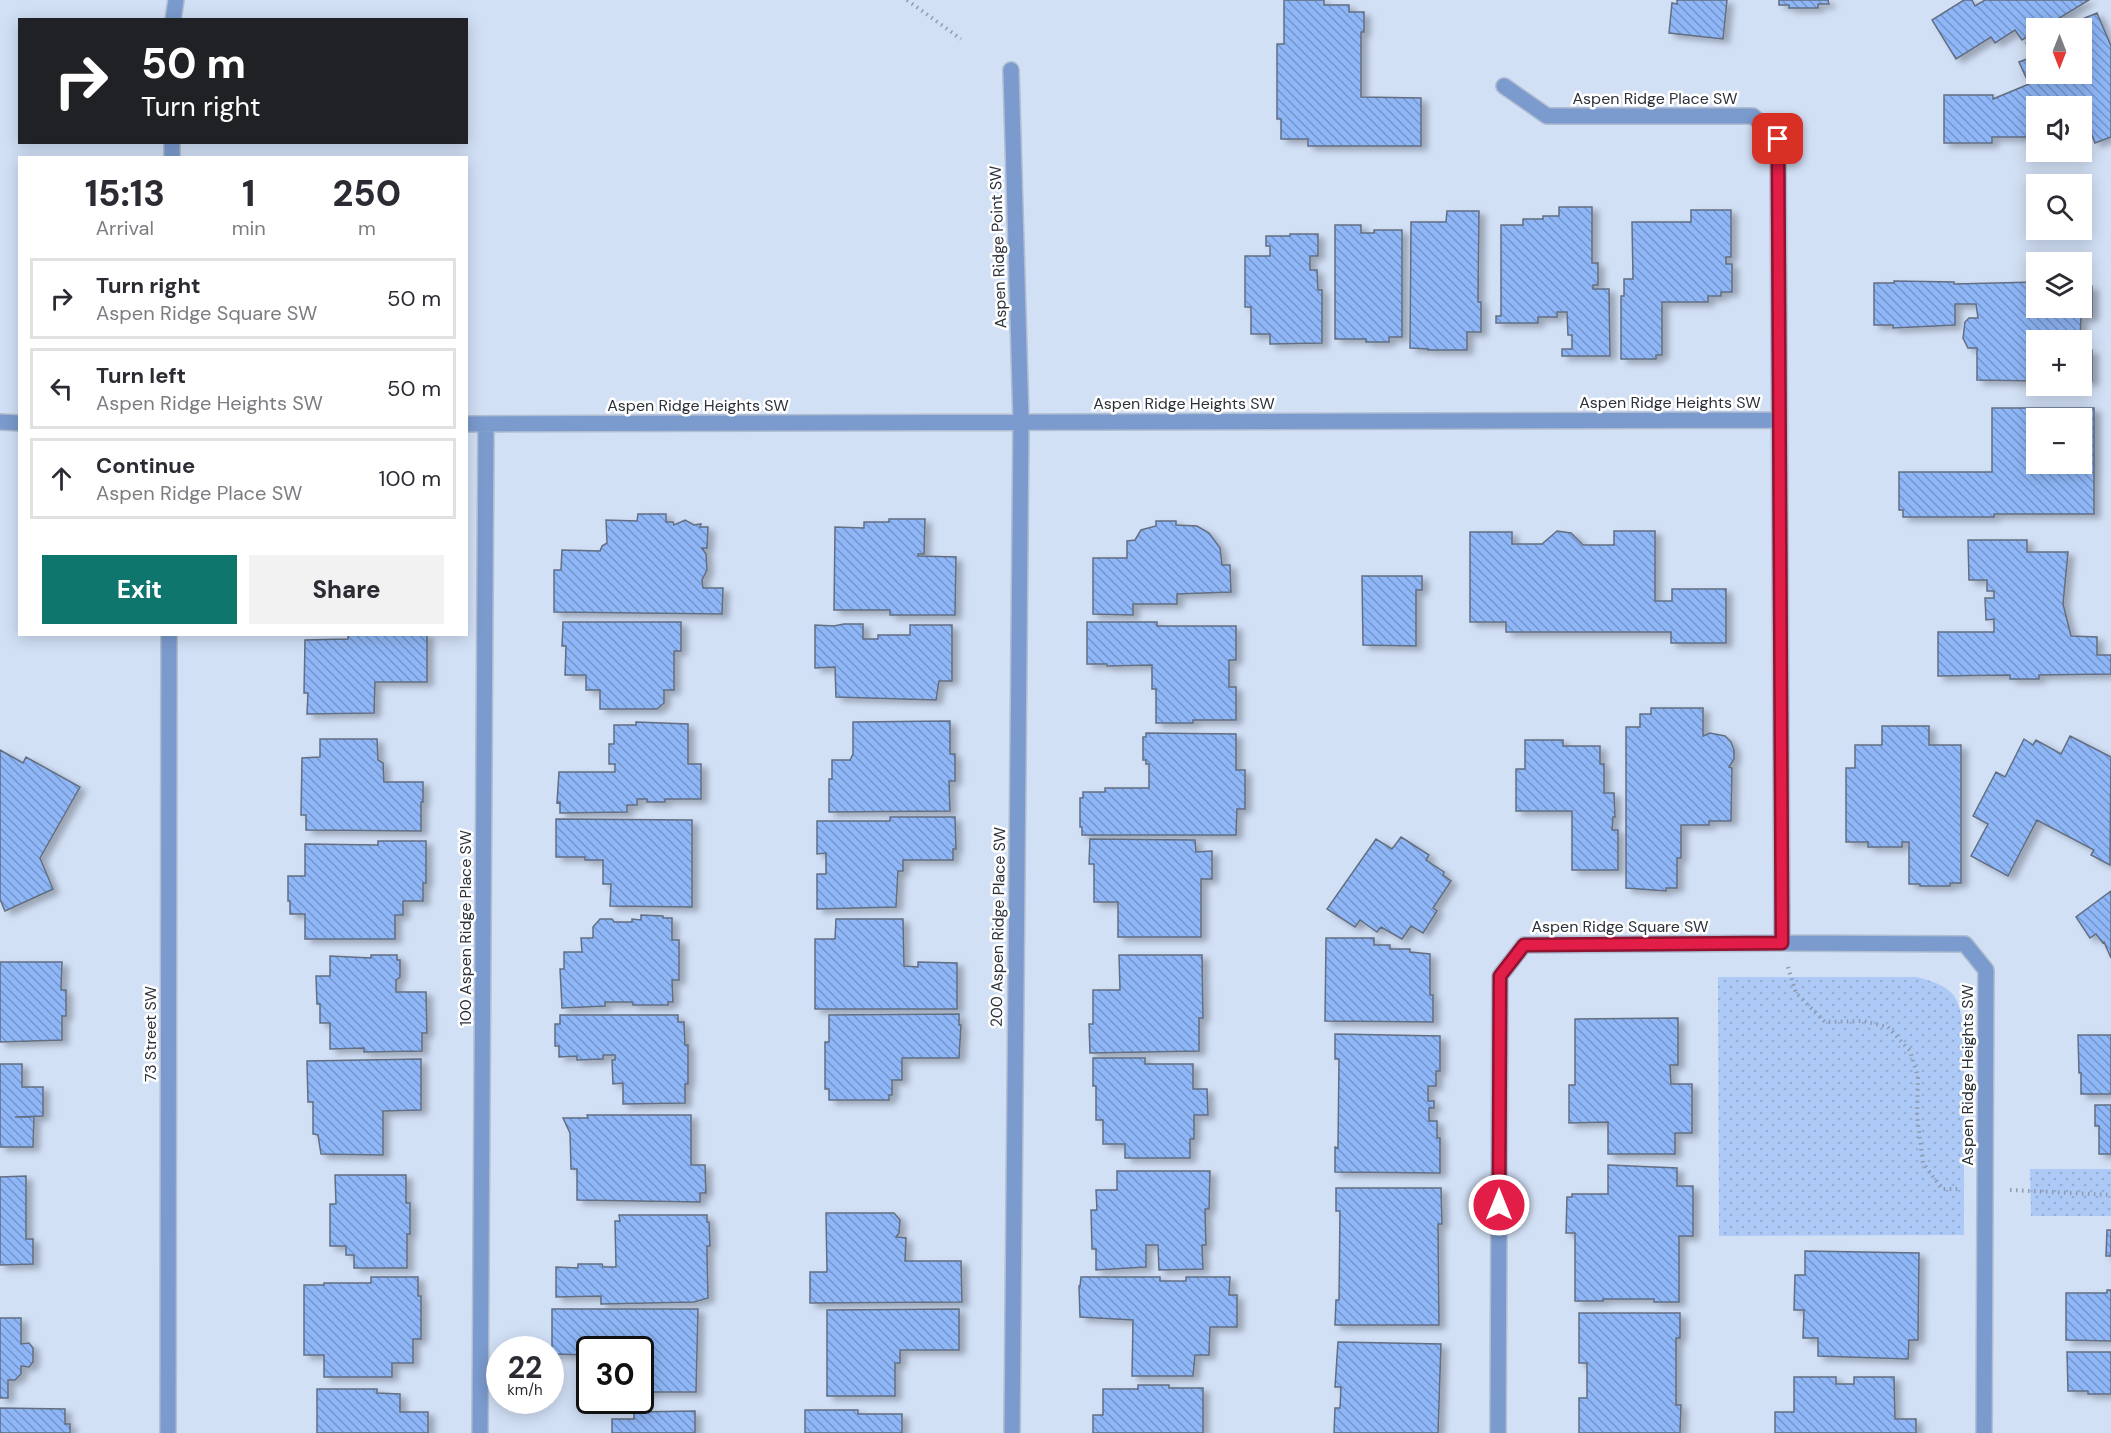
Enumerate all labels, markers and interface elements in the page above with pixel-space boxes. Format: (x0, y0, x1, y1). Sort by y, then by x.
north arrow (2026, 18, 2092, 84)
map controls (2026, 18, 2092, 474)
text: 50 m (141, 36, 246, 91)
icon: right (42, 42, 120, 120)
street label: Aspen Ridge Place SW (1572, 88, 1738, 109)
text: Turn right (141, 89, 261, 124)
button: sound (2026, 96, 2092, 162)
pin (1752, 113, 1803, 164)
icon: arrive (1761, 122, 1794, 155)
street label: Aspen Ridge Point SW (985, 165, 1011, 329)
text: 15:13 (85, 170, 165, 217)
text: 1 (242, 170, 255, 217)
text: 250 (333, 170, 401, 217)
button: search (2026, 174, 2092, 240)
text: Arrival (96, 215, 154, 241)
text: min (232, 215, 266, 241)
text: m (358, 215, 376, 241)
button: layers (2026, 252, 2092, 318)
text: Turn right (96, 271, 201, 300)
icon: right (45, 282, 78, 315)
text: 50 m (387, 284, 441, 313)
text: Aspen Ridge Square SW (96, 300, 317, 326)
button: + (2026, 330, 2092, 396)
text: Turn left (96, 361, 186, 390)
icon: left (45, 372, 78, 405)
text: 50 m (387, 374, 441, 403)
text: Aspen Ridge Heights SW (96, 390, 323, 416)
street label: Aspen Ridge Heights SW (1579, 392, 1761, 413)
street label: Aspen Ridge Heights SW (1093, 393, 1275, 414)
street label: Aspen Ridge Heights SW (607, 395, 789, 416)
button: − (2026, 408, 2092, 474)
text: Continue (96, 451, 195, 480)
icon: ahead (45, 462, 78, 495)
text: 100 m (379, 464, 441, 493)
text: Aspen Ridge Place SW (96, 480, 302, 506)
button: Exit (42, 555, 237, 624)
button: Share (249, 555, 444, 624)
street label: 200 Aspen Ridge Place SW (986, 826, 1010, 1027)
street label: 100 Aspen Ridge Place SW (455, 829, 476, 1026)
street label: Aspen Ridge Square SW (1531, 916, 1709, 937)
street label: Aspen Ridge Heights SW (1957, 984, 1978, 1166)
street label: 73 Street SW (140, 986, 161, 1082)
position arrow (1467, 1173, 1531, 1237)
speed limit sign: 30 (576, 1336, 654, 1414)
text: 22 (508, 1348, 542, 1387)
text: km/h (507, 1380, 543, 1400)

